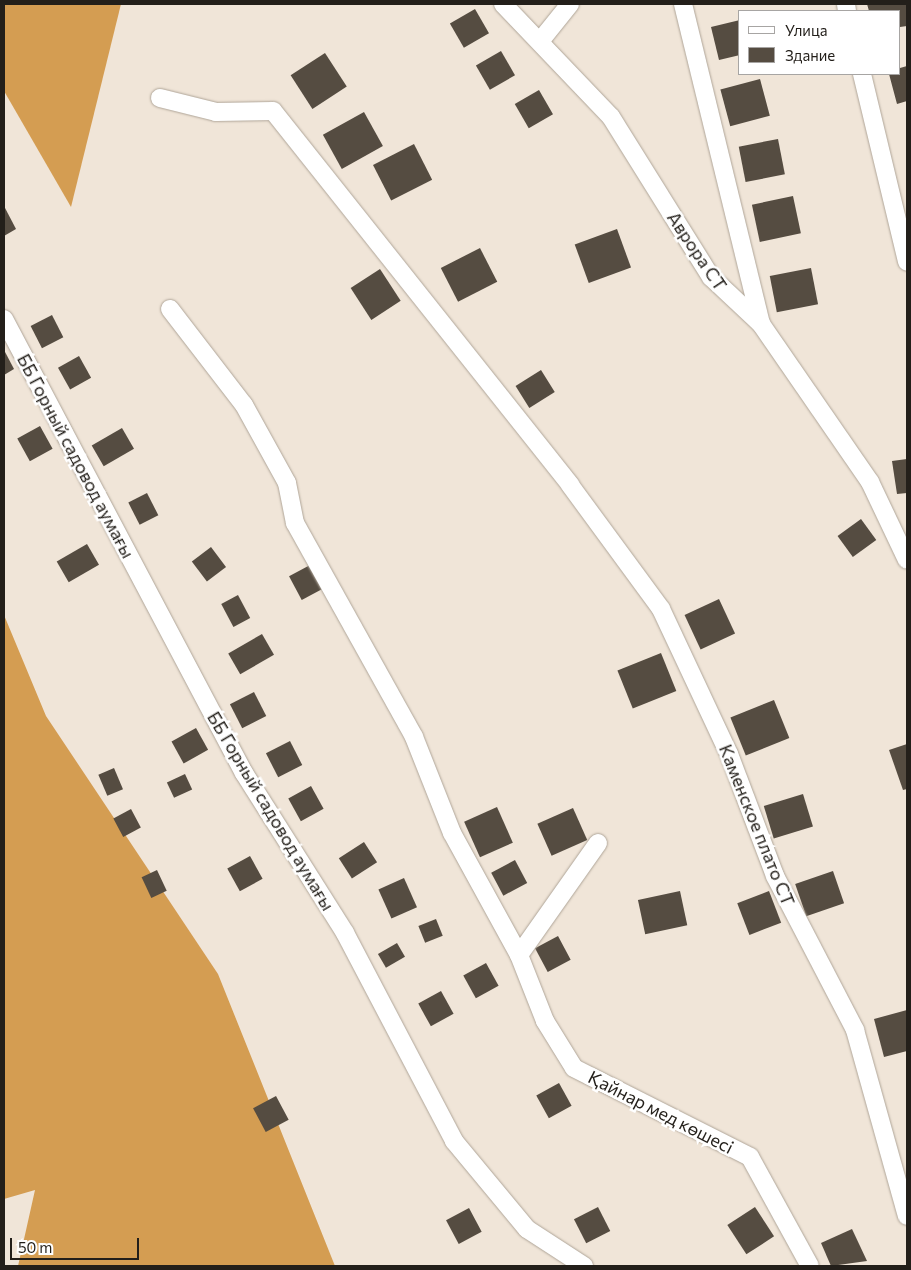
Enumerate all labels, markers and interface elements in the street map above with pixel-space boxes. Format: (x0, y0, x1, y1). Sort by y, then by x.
legend (738, 10, 901, 75)
text: Улица (785, 21, 827, 39)
text: Здание (785, 46, 835, 64)
street label: Аврора СТ (663, 207, 731, 295)
street label: ББ Горный садовод аумағы (13, 350, 139, 562)
street label: ББ Горный садовод аумағы (203, 708, 339, 914)
street label: Каменское плато СТ (715, 741, 799, 909)
street label: Қайнар мед көшесі (585, 1066, 737, 1158)
scale bar (12, 1228, 141, 1260)
text: 50 m (18, 1238, 52, 1256)

